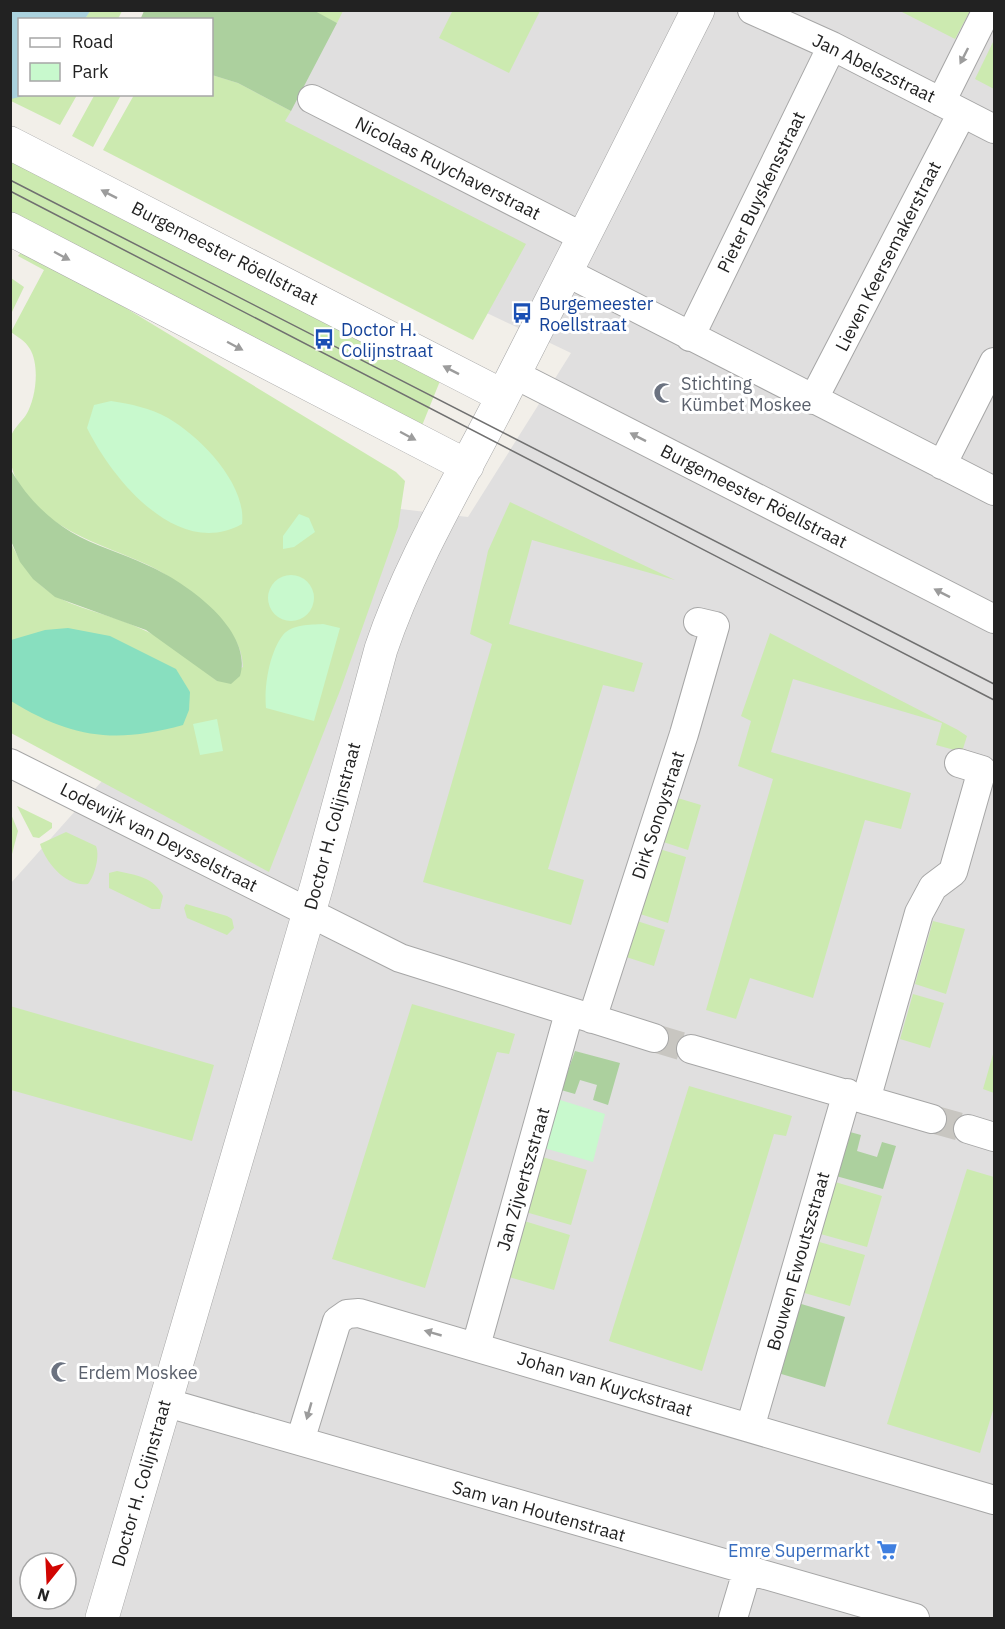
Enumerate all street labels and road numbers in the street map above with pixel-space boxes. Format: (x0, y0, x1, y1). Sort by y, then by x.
street label: Jan Abelszstraat (809, 28, 939, 108)
street label: Pieter Buyskensstraat (712, 107, 810, 277)
street label: Nicolaas Ruychaverstraat (351, 111, 545, 225)
street label: Lieven Keersemakerstraat (830, 157, 946, 355)
street label: Burgemeester Röellstraat (128, 196, 322, 310)
street label: Burgemeester Röellstraat (657, 439, 851, 553)
street label: Doctor H. Colijnstraat (299, 740, 365, 912)
street label: Dirk Sonoystraat (626, 748, 690, 882)
street label: Lodewijk van Deysselstraat (56, 777, 262, 897)
street label: Jan Zijvertszstraat (492, 1105, 554, 1253)
street label: Bouwen Ewoutszstraat (761, 1169, 835, 1353)
street label: Johan van Kuyckstraat (515, 1346, 695, 1422)
street label: Doctor H. Colijnstraat (106, 1397, 176, 1569)
street label: Sam van Houtenstraat (450, 1475, 628, 1547)

